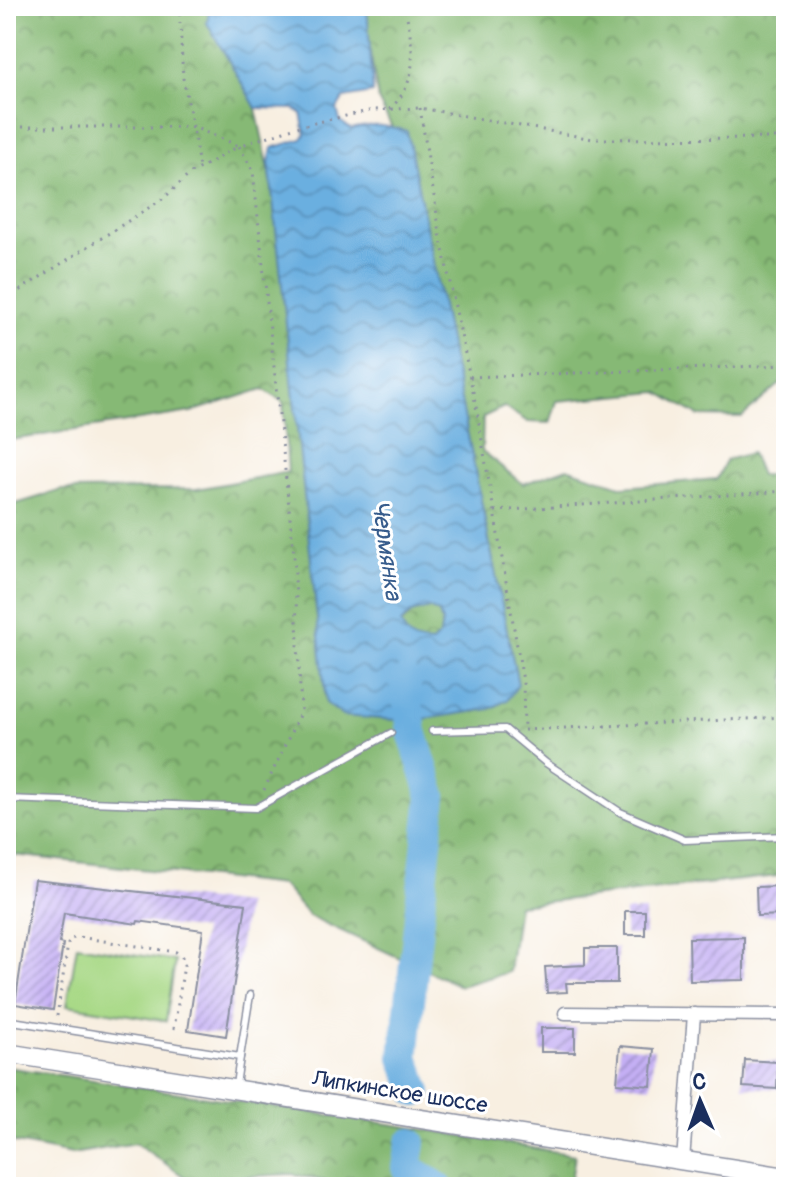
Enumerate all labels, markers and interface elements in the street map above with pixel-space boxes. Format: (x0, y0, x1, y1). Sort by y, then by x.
water label: Чермянка (365, 498, 408, 604)
north arrow (660, 1061, 740, 1141)
street label: Липкинское шоссе (309, 1064, 490, 1120)
text: С (692, 1068, 707, 1096)

